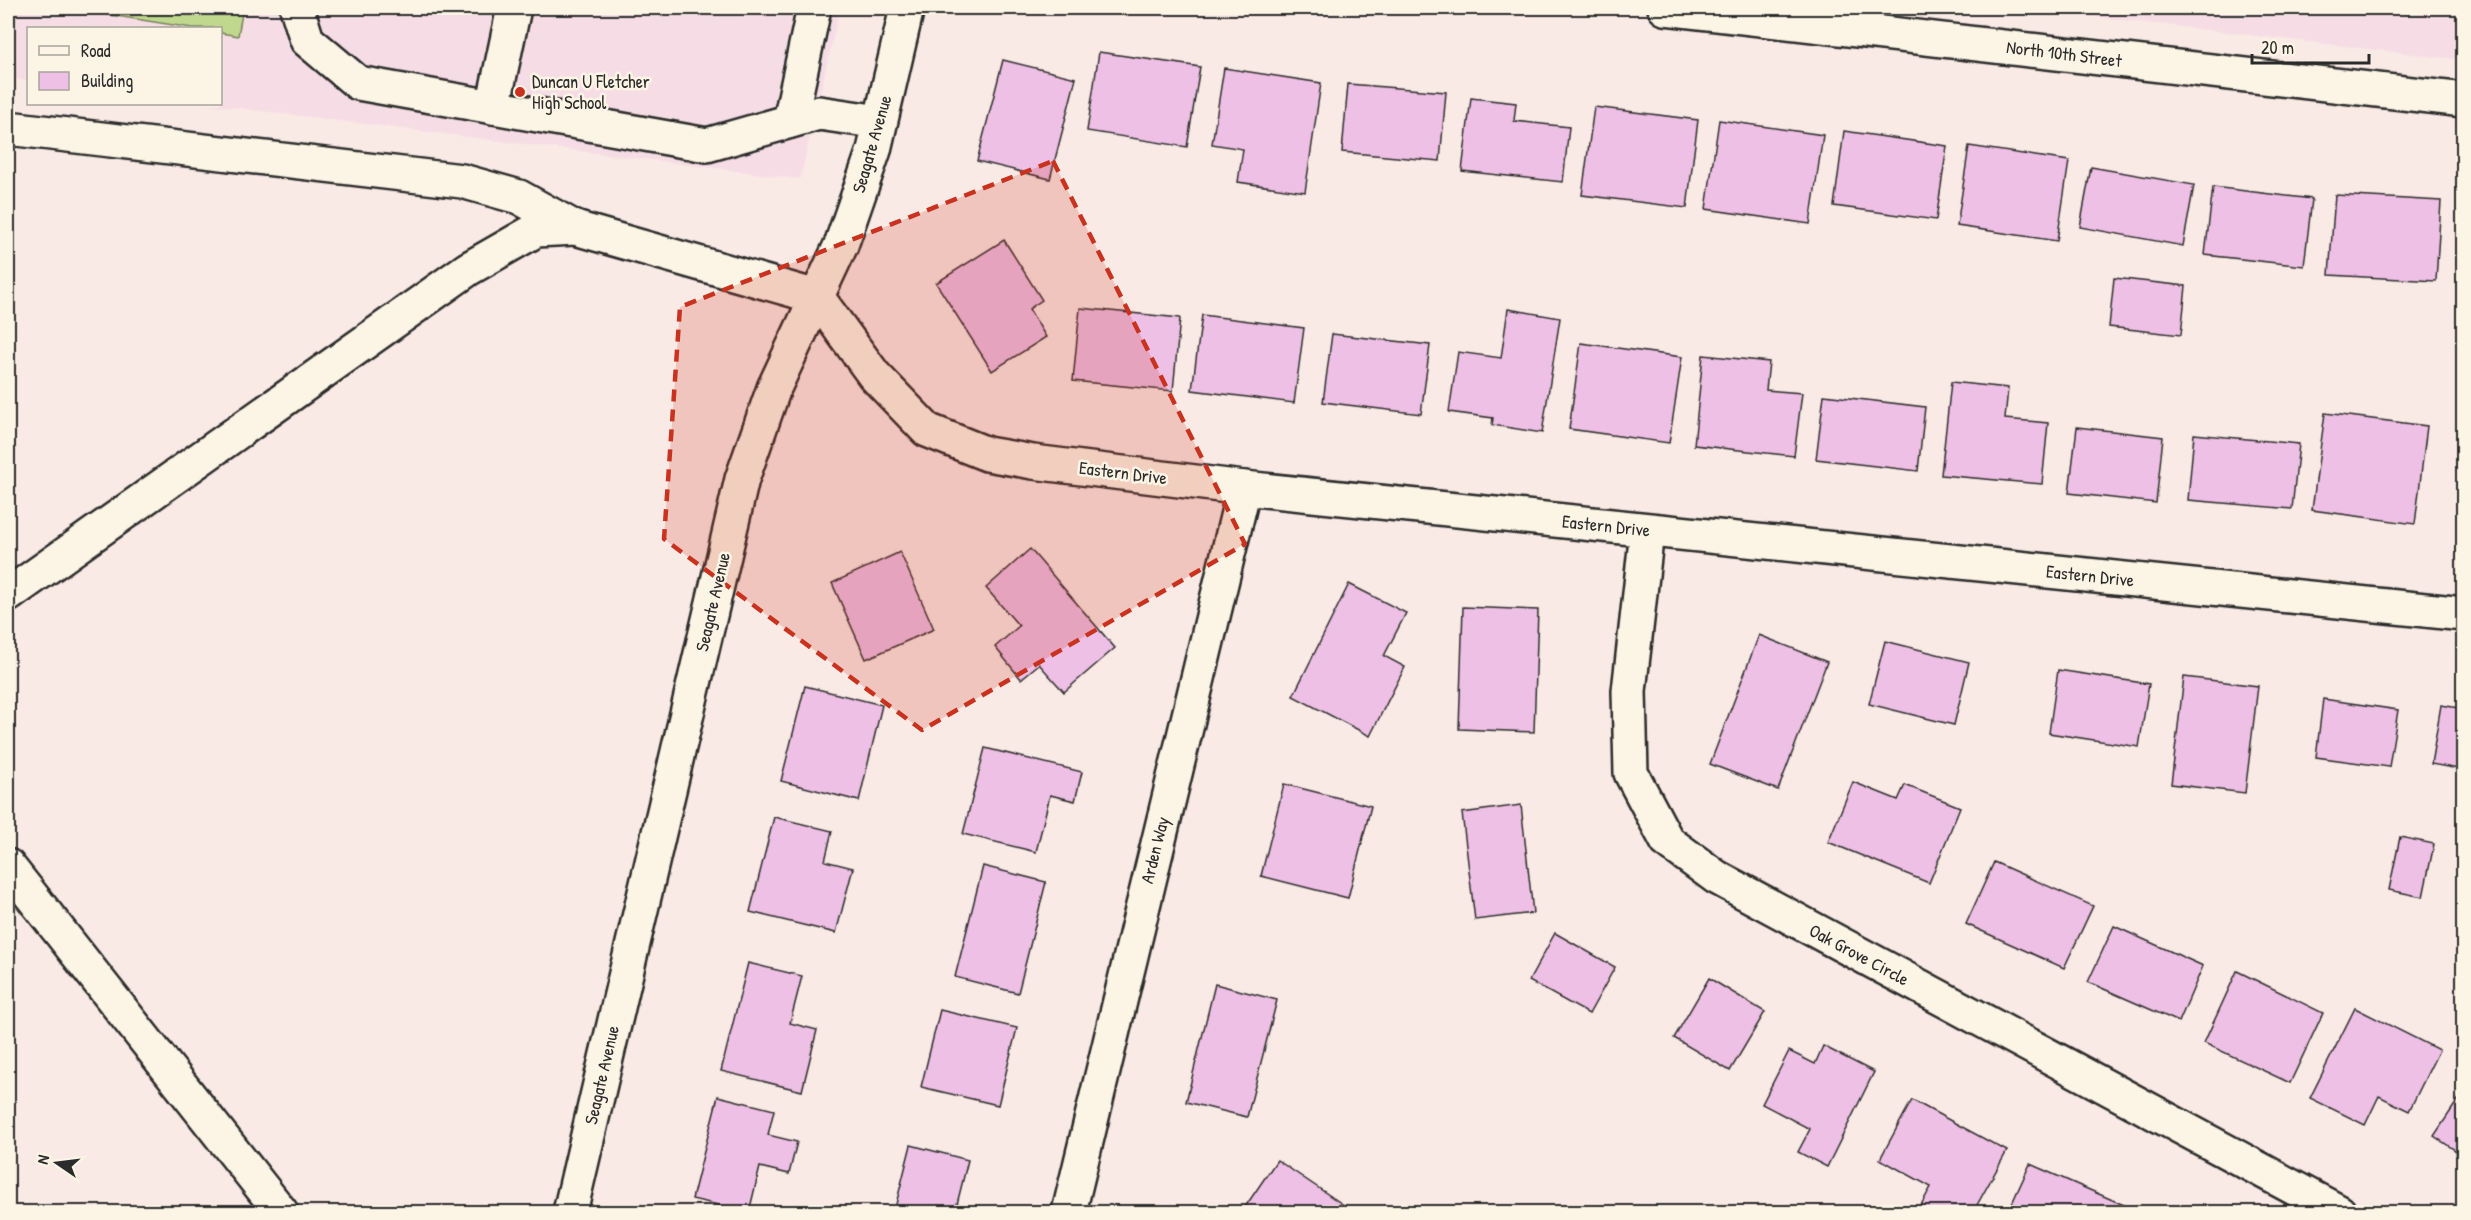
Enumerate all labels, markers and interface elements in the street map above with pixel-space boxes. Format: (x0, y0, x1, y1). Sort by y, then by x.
legend (27, 27, 222, 105)
scale bar (2252, 27, 2369, 65)
street label: North 10th Street (2005, 34, 2124, 73)
text: 20 m (2261, 35, 2294, 60)
text: Road (81, 38, 111, 63)
text: Building (81, 68, 133, 93)
place label: Duncan U Fletcher High School (532, 69, 650, 115)
marker: Duncan U Fletcher High School (513, 85, 527, 99)
street label: Seagate Avenue (846, 92, 897, 196)
street label: Eastern Drive (1078, 455, 1168, 490)
street label: Eastern Drive (1561, 508, 1651, 543)
street label: Seagate Avenue (689, 550, 736, 654)
street label: Eastern Drive (2045, 558, 2135, 593)
street label: Arden Way (1134, 814, 1175, 886)
street label: Oak Grove Circle (1805, 918, 1914, 991)
street label: Seagate Avenue (578, 1023, 625, 1127)
north arrow (27, 1133, 87, 1193)
text: N (31, 1152, 54, 1166)

